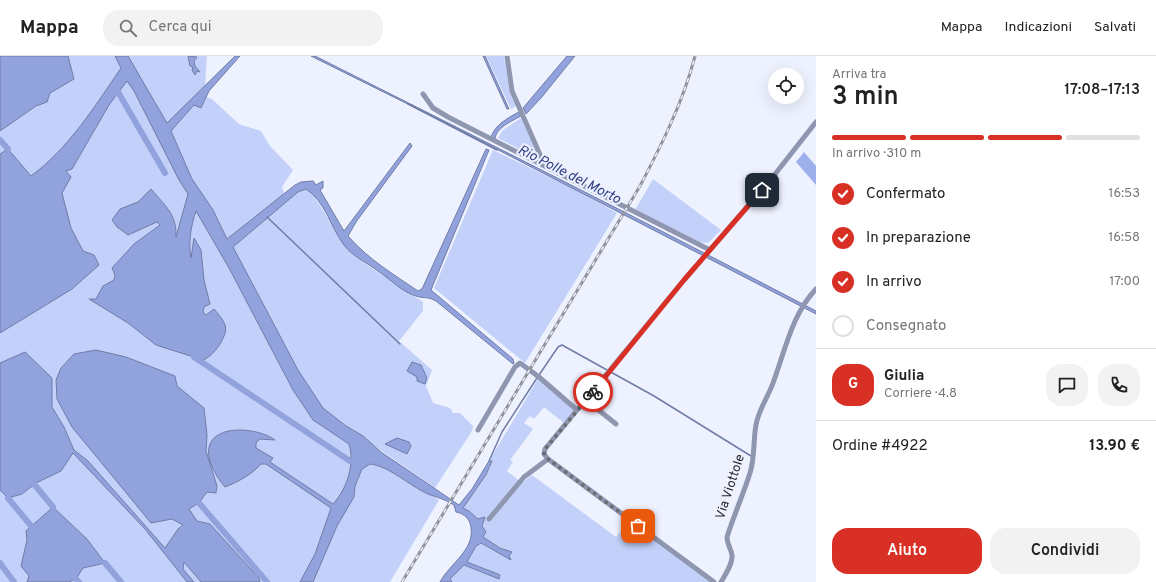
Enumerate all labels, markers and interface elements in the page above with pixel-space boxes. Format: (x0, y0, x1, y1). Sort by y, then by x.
search box (103, 10, 383, 46)
text: Mappa (20, 16, 79, 40)
icon: search (117, 17, 139, 39)
text: Cerca qui (149, 18, 212, 37)
text: Mappa (941, 19, 982, 36)
text: Indicazioni (1004, 19, 1072, 36)
text: Salvati (1094, 19, 1136, 36)
text: Arriva tra (832, 67, 886, 83)
map controls (768, 68, 804, 104)
button: locate (768, 68, 804, 104)
text: 3 min (832, 81, 899, 114)
text: 17:08–17:13 (1064, 81, 1140, 100)
water label: Rio Polle del Morto (515, 142, 624, 209)
text: In arrivo · 310 m (832, 146, 921, 162)
pin (745, 173, 779, 207)
icon: home (751, 179, 773, 201)
icon: check (832, 183, 854, 205)
text: Confermato (866, 185, 945, 204)
text: 16:53 (1109, 186, 1140, 202)
icon: check (832, 227, 854, 249)
text: In preparazione (866, 229, 971, 248)
text: 16:58 (1108, 230, 1140, 246)
icon: check (832, 271, 854, 293)
text: In arrivo (866, 273, 922, 292)
text: 17:00 (1109, 274, 1140, 290)
text: Consegnato (866, 317, 946, 336)
button: chat (1046, 364, 1088, 406)
button: phone (1098, 364, 1140, 406)
text: Giulia (884, 367, 924, 386)
courier (573, 372, 613, 412)
text: G (848, 375, 858, 394)
icon: bike (582, 381, 604, 403)
text: Corriere · 4.8 (884, 386, 957, 402)
text: Ordine #4922 (832, 437, 928, 456)
text: 13.90 € (1089, 437, 1140, 456)
street label: Via Viottole (713, 453, 749, 521)
pin (621, 509, 655, 543)
icon: bag (627, 515, 649, 537)
button: Aiuto (832, 528, 982, 574)
button: Condividi (990, 528, 1140, 574)

